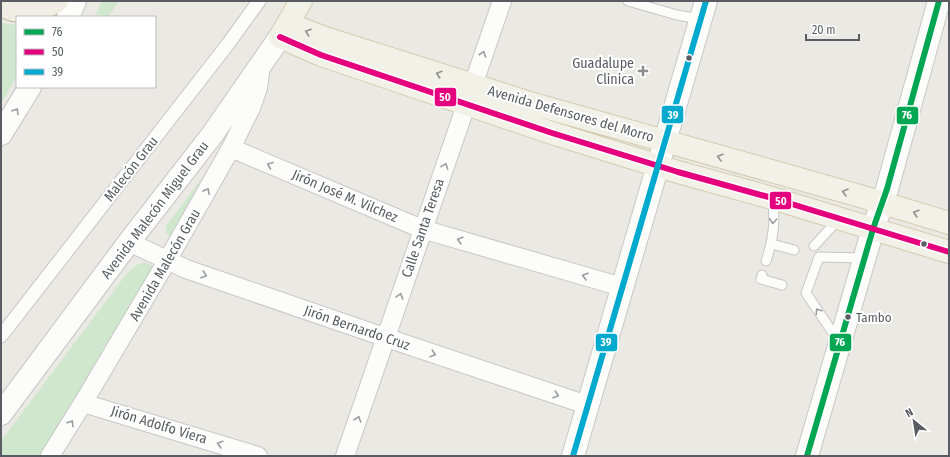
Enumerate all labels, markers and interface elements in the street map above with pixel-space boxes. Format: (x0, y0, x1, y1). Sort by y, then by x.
legend (16, 16, 156, 88)
scale bar (806, 16, 859, 42)
text: 20 m (812, 23, 836, 37)
text: 76 (52, 25, 63, 39)
one-way arrow (304, 28, 311, 36)
text: 50 (52, 45, 64, 59)
one-way arrow (478, 51, 487, 58)
unlabelled marker (684, 53, 694, 63)
place label: Guadalupe Clinica (572, 55, 634, 88)
text: 39 (52, 65, 63, 79)
marker: Guadalupe Clinica (637, 65, 649, 77)
one-way arrow (436, 71, 443, 79)
street label: Avenida Defensores del Morro (486, 82, 656, 146)
line badge: 50 (434, 87, 457, 107)
text: 50 (439, 91, 451, 104)
line badge: 39 (661, 105, 684, 124)
line badge: 76 (896, 106, 919, 125)
one-way arrow (11, 108, 19, 115)
text: 39 (667, 109, 679, 122)
text: 76 (902, 109, 912, 122)
street label: Malecón Grau (100, 133, 162, 205)
street label: Avenida Malecón Miguel Grau (98, 138, 212, 282)
one-way arrow (717, 153, 724, 162)
one-way arrow (267, 162, 274, 170)
one-way arrow (441, 162, 449, 169)
street label: Jirón José M. Vilchez (289, 166, 401, 226)
street label: Calle Santa Teresa (398, 176, 448, 280)
one-way arrow (203, 187, 210, 195)
one-way arrow (842, 188, 849, 197)
line badge: 50 (769, 191, 792, 210)
text: 50 (775, 195, 787, 208)
street label: Avenida Malecón Grau (126, 206, 204, 324)
one-way arrow (912, 209, 919, 218)
one-way arrow (769, 218, 778, 224)
one-way arrow (457, 236, 463, 244)
unlabelled marker (919, 239, 929, 249)
one-way arrow (200, 270, 207, 279)
one-way arrow (581, 272, 588, 281)
one-way arrow (395, 293, 404, 300)
street label: Jirón Bernardo Cruz (302, 302, 413, 354)
one-way arrow (816, 308, 823, 315)
place label: Tambo (856, 310, 892, 325)
marker: Tambo (843, 312, 853, 322)
line badge: 39 (595, 333, 618, 352)
line badge: 76 (829, 333, 852, 352)
text: 39 (600, 336, 612, 349)
text: 76 (835, 336, 845, 349)
one-way arrow (429, 349, 436, 357)
one-way arrow (552, 390, 559, 399)
north arrow (894, 401, 934, 441)
street label: Jirón Adolfo Viera (109, 402, 209, 448)
text: N (903, 405, 915, 420)
one-way arrow (353, 416, 362, 423)
one-way arrow (66, 420, 73, 427)
one-way arrow (217, 441, 224, 449)

